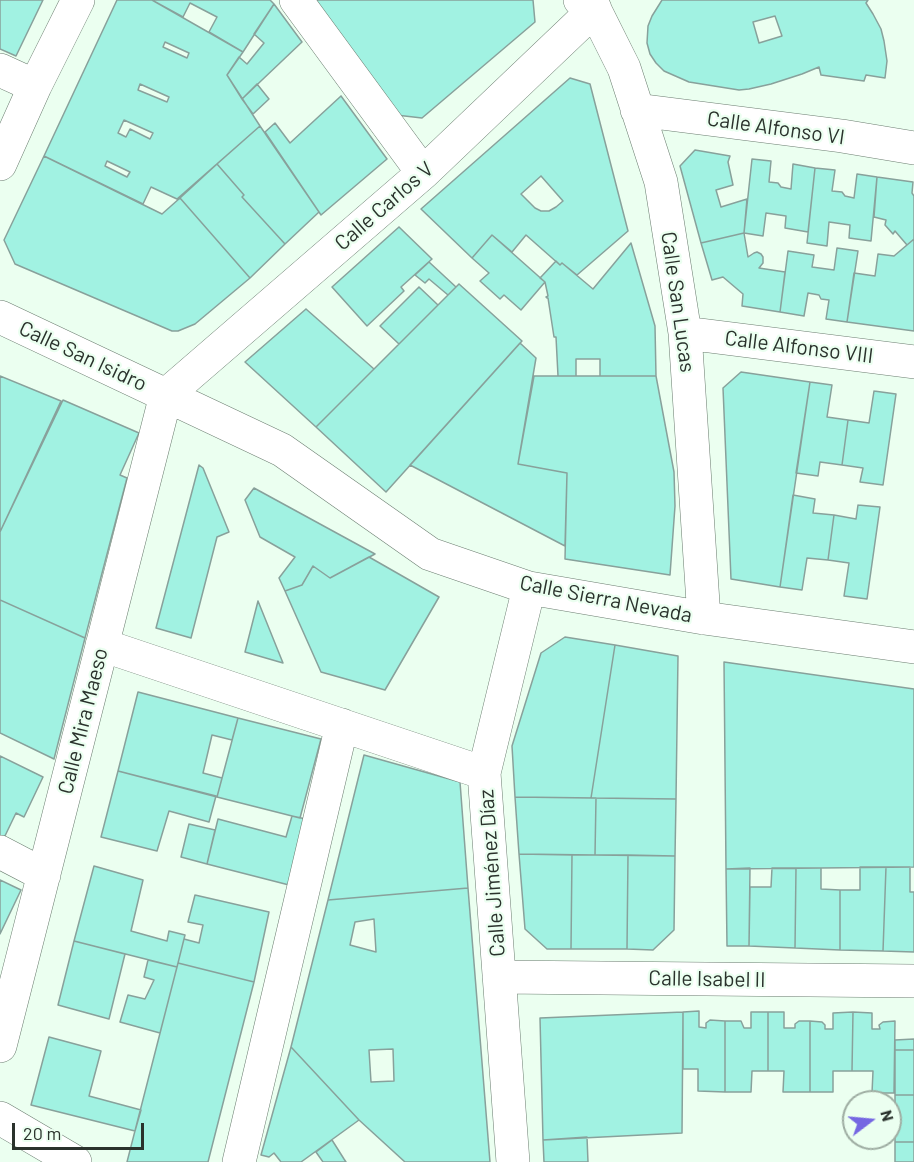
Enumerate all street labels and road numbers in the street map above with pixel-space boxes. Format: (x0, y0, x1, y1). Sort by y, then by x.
street label: Calle Alfonso VI (706, 106, 846, 150)
street label: Calle Carlos V (330, 156, 438, 256)
street label: Calle San Lucas (656, 230, 700, 374)
street label: Calle San Isidro (15, 315, 151, 397)
street label: Calle Alfonso VIII (723, 325, 875, 369)
street label: Calle Sierra Nevada (518, 570, 694, 628)
street label: Calle Mira Maeso (53, 645, 113, 797)
street label: Calle Jiménez Díaz (474, 788, 510, 958)
street label: Calle Isabel II (648, 965, 766, 993)

